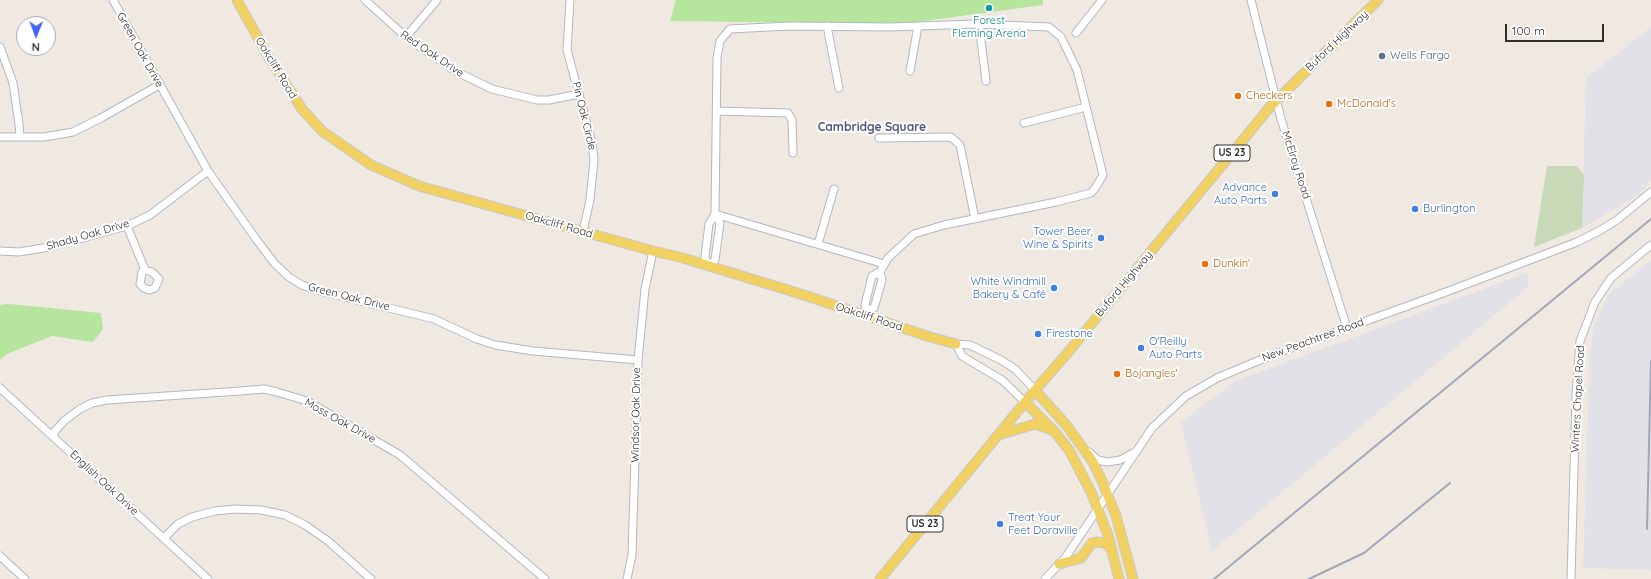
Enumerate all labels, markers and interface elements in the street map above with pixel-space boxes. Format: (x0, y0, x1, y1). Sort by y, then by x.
marker: Forest Fleming Arena (984, 3, 994, 13)
street label: Buford Highway (1303, 8, 1371, 74)
street label: Green Oak Drive (114, 10, 166, 90)
place label: Forest Fleming Arena (952, 14, 1026, 40)
north arrow (16, 16, 56, 56)
scale bar (1507, 16, 1606, 42)
text: 100 m (1512, 23, 1545, 38)
street label: Red Oak Drive (398, 28, 466, 80)
street label: Oakcliff Road (252, 35, 300, 101)
text: N (32, 40, 40, 54)
place label: Wells Fargo (1390, 49, 1450, 63)
marker: Wells Fargo (1377, 51, 1387, 61)
street label: Pin Oak Circle (569, 80, 599, 152)
place label: Checkers (1246, 89, 1293, 103)
marker: Checkers (1233, 91, 1243, 101)
place label: McDonald's (1337, 97, 1396, 111)
marker: McDonald's (1324, 99, 1334, 109)
district label: Cambridge Square (818, 120, 926, 134)
street label: McElroy Road (1279, 129, 1313, 201)
road number: US 23 (1214, 145, 1250, 161)
place label: Advance Auto Parts (1214, 181, 1267, 207)
marker: Advance Auto Parts (1270, 189, 1280, 199)
place label: Burlington (1423, 202, 1475, 216)
marker: Burlington (1410, 204, 1420, 214)
street label: Oakcliff Road (524, 209, 594, 241)
street label: Shady Oak Drive (45, 217, 131, 253)
place label: Tower Beer, Wine & Spirits (1023, 225, 1093, 251)
marker: Tower Beer, Wine & Spirits (1096, 233, 1106, 243)
street label: Buford Highway (1093, 248, 1155, 320)
place label: Dunkin' (1213, 257, 1250, 271)
marker: Dunkin' (1200, 259, 1210, 269)
place label: White Windmill Bakery & Café (970, 275, 1046, 301)
street label: Green Oak Drive (307, 280, 391, 314)
marker: White Windmill Bakery & Café (1049, 283, 1059, 293)
street label: Oakcliff Road (834, 300, 904, 334)
street label: New Peachtree Road (1260, 315, 1366, 365)
place label: Firestone (1046, 327, 1093, 341)
marker: Firestone (1033, 329, 1043, 339)
place label: O'Reilly Auto Parts (1149, 335, 1202, 361)
marker: O'Reilly Auto Parts (1136, 343, 1146, 353)
street label: Winters Chapel Road (1569, 345, 1587, 453)
street label: Windsor Oak Drive (629, 367, 643, 463)
place label: Bojangles' (1125, 367, 1178, 381)
marker: Bojangles' (1112, 369, 1122, 379)
street label: Moss Oak Drive (302, 396, 378, 446)
street label: English Oak Drive (67, 448, 141, 518)
place label: Treat Your Feet Doraville (1008, 511, 1078, 537)
road number: US 23 (907, 516, 943, 532)
marker: Treat Your Feet Doraville (995, 519, 1005, 529)

